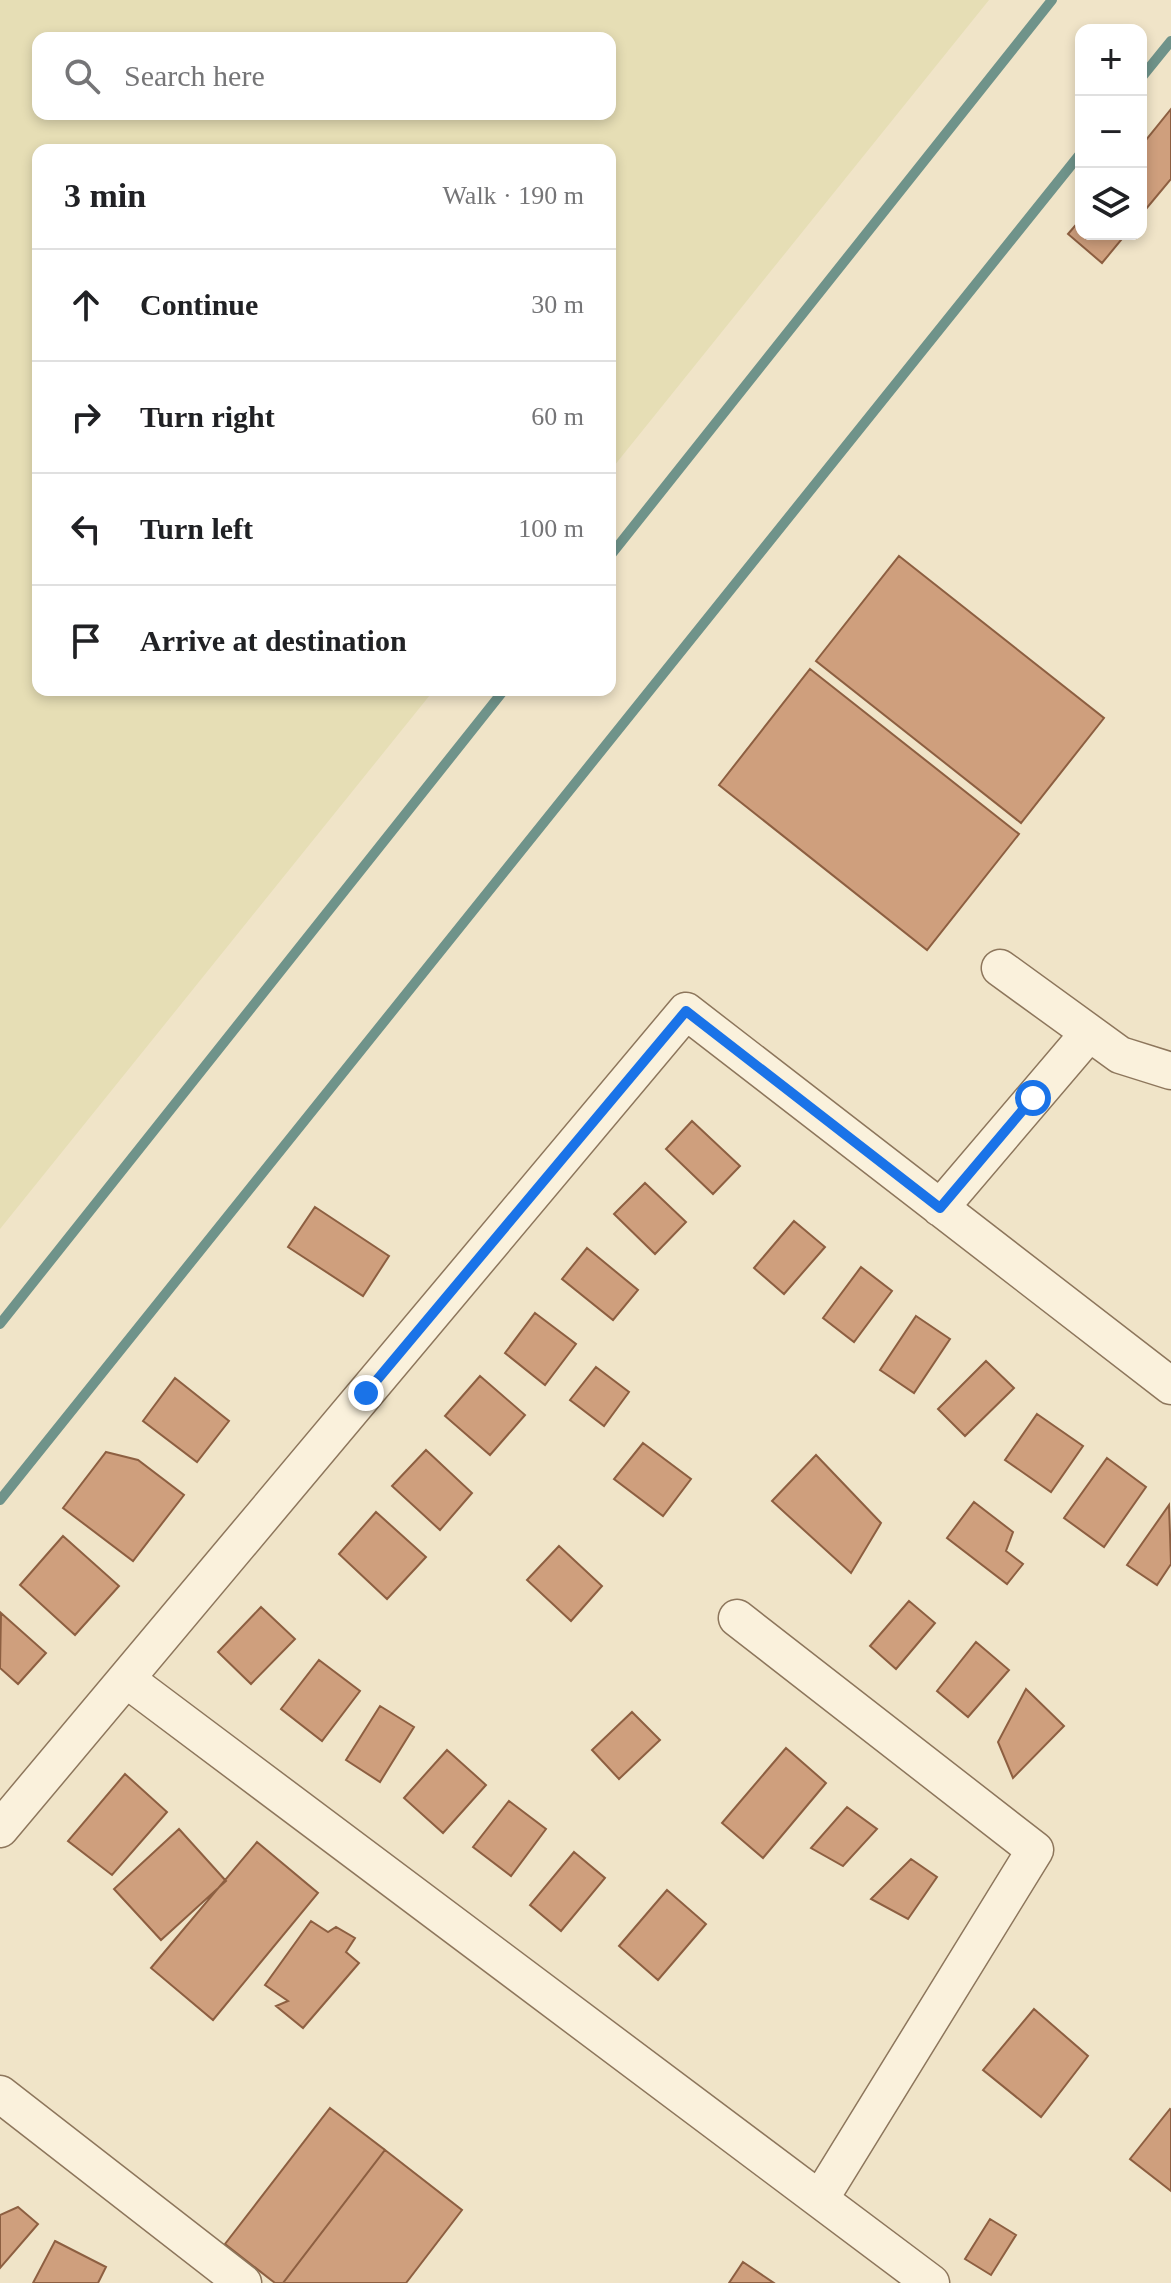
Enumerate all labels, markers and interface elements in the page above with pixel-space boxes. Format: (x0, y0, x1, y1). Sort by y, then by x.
map controls (1075, 24, 1147, 240)
button: + (1075, 24, 1147, 96)
search box (32, 32, 616, 120)
icon: search (60, 54, 104, 98)
text: Search here (124, 59, 265, 92)
button: − (1075, 96, 1147, 168)
button: layers (1075, 168, 1147, 240)
text: 3 min (64, 177, 146, 214)
text: Walk · 190 m (442, 181, 584, 210)
icon: ahead (64, 283, 108, 327)
text: Continue (140, 288, 258, 321)
text: 30 m (531, 290, 584, 319)
icon: right (64, 395, 108, 439)
text: Turn right (140, 400, 275, 433)
text: 60 m (531, 402, 584, 431)
icon: left (64, 507, 108, 551)
text: Turn left (140, 512, 253, 545)
text: 100 m (518, 514, 584, 543)
icon: arrive (64, 619, 108, 663)
text: Arrive at destination (140, 624, 407, 657)
route start (1015, 1080, 1051, 1116)
route end (348, 1375, 384, 1411)

